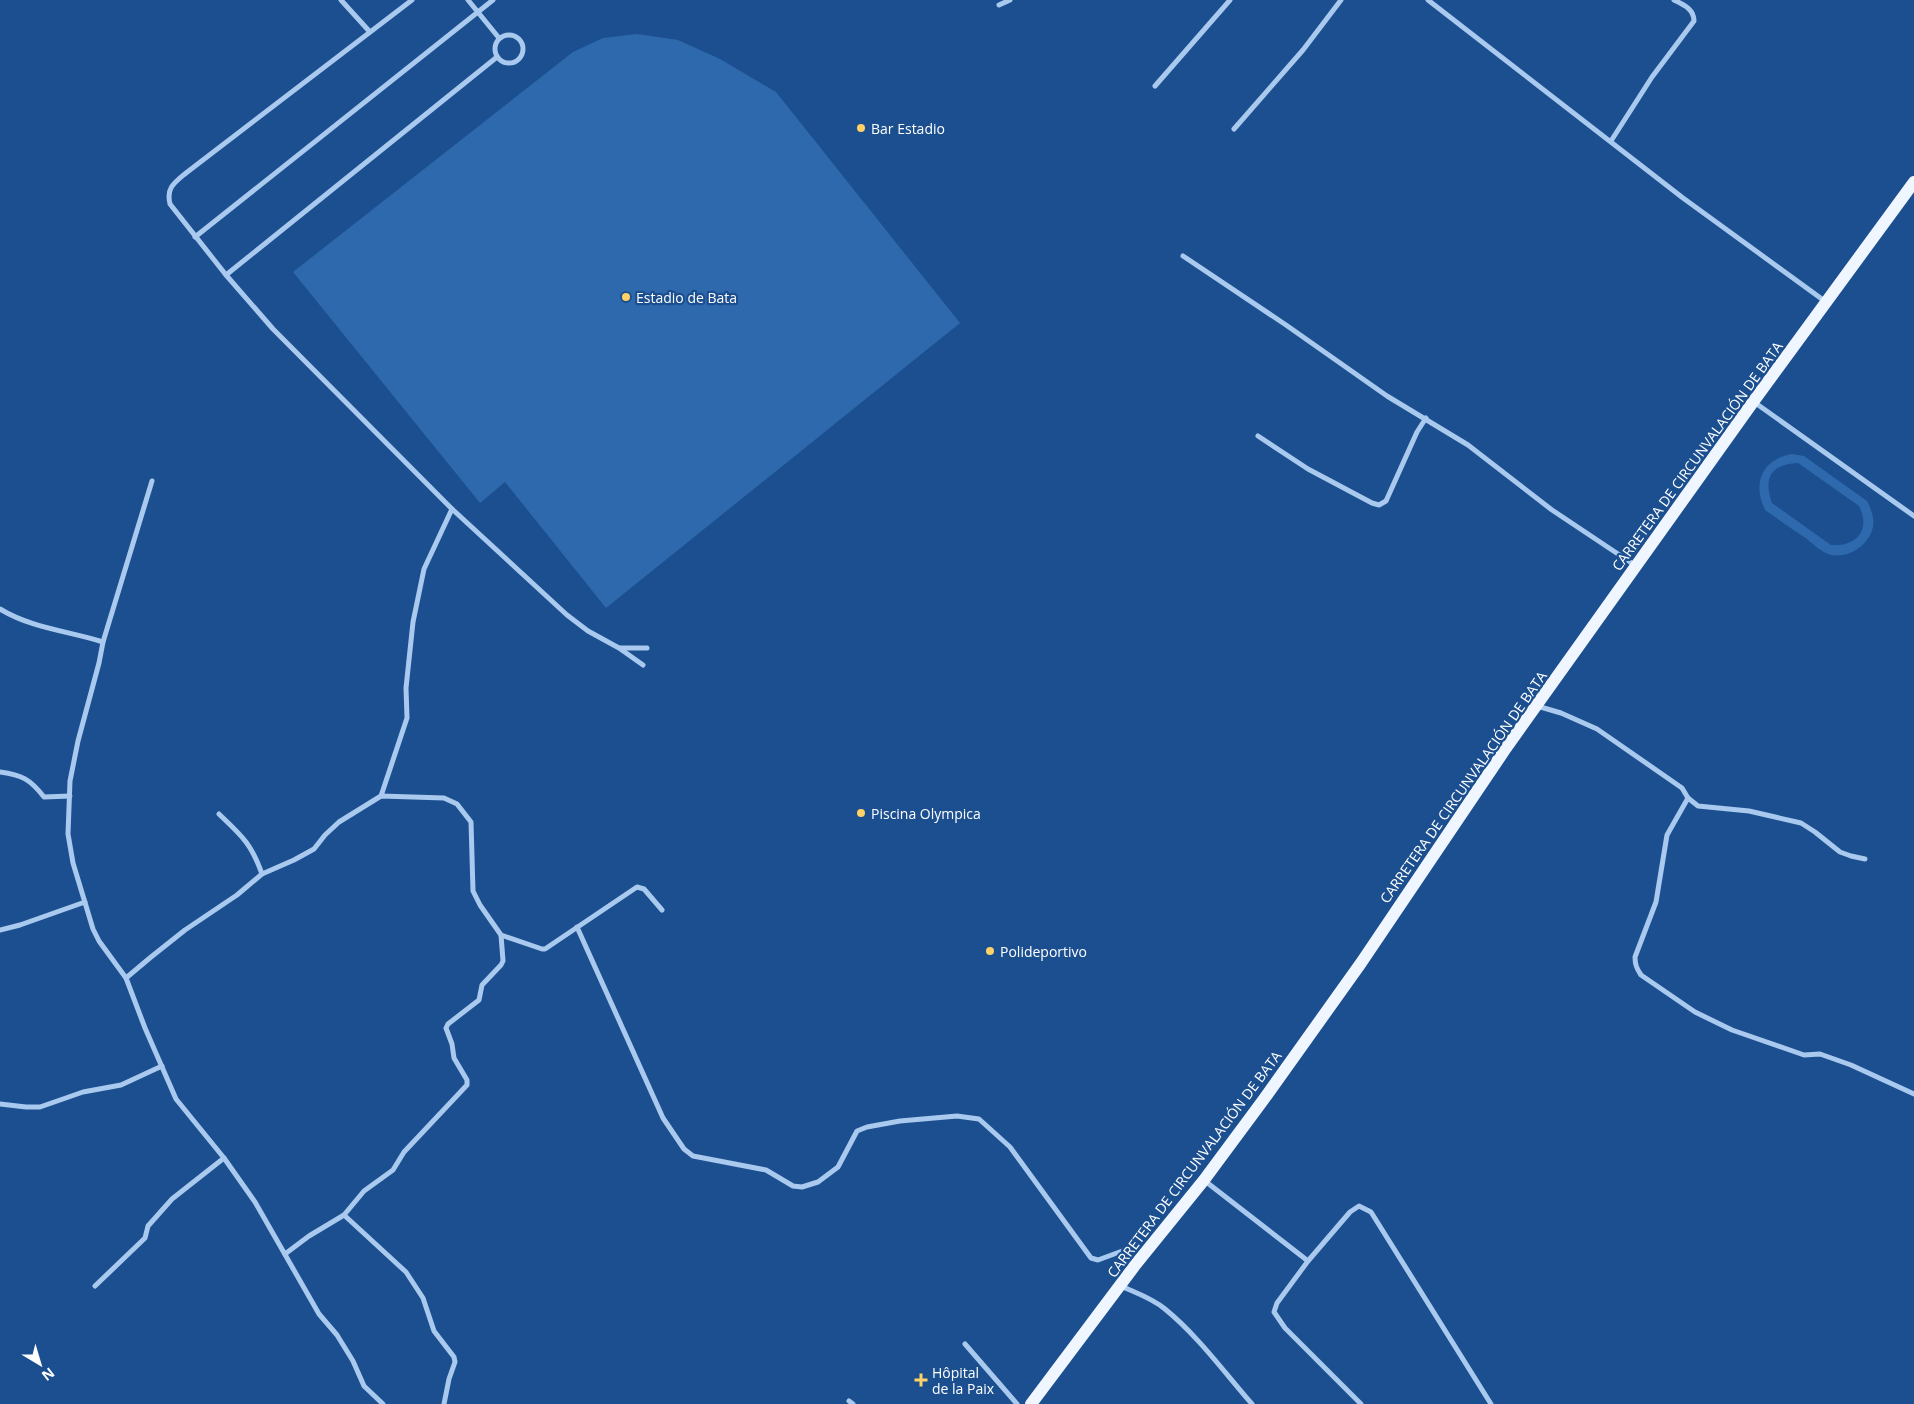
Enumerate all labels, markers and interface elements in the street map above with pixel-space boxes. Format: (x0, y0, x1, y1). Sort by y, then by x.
place label: Bar Estadio (871, 119, 945, 138)
marker: Bar Estadio (855, 122, 867, 134)
place label: Estadio de Bata (636, 288, 737, 307)
marker: Estadio de Bata (620, 291, 632, 303)
street label: CARRETERA DE CIRCUNVALACIÓN DE BATA (1607, 337, 1787, 574)
street label: CARRETERA DE CIRCUNVALACIÓN DE BATA (1375, 667, 1551, 907)
place label: Piscina Olympica (871, 804, 981, 823)
marker: Piscina Olympica (855, 807, 867, 819)
place label: Polideportivo (1000, 942, 1087, 961)
marker: Polideportivo (984, 945, 996, 957)
street label: CARRETERA DE CIRCUNVALACIÓN DE BATA (1102, 1047, 1286, 1281)
north arrow (15, 1339, 65, 1389)
place label: Hôpital de la Paix (932, 1363, 995, 1398)
text: N (38, 1364, 59, 1386)
marker: Hôpital de la Paix (914, 1373, 928, 1387)

